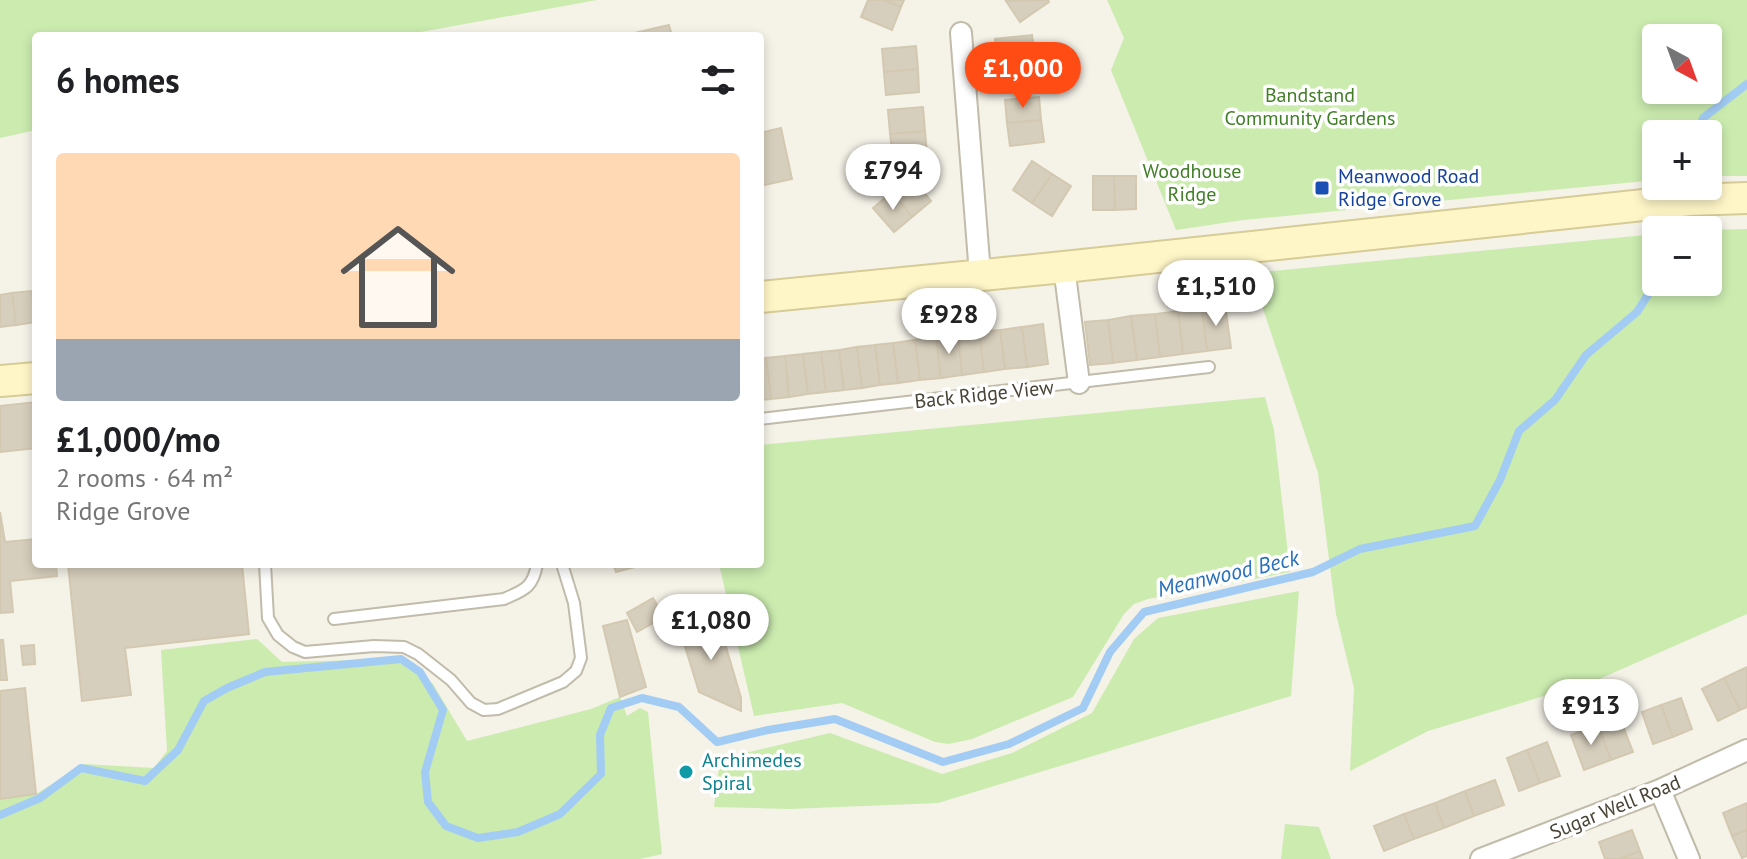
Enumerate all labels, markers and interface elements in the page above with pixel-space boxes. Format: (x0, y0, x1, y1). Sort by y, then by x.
north arrow (1642, 24, 1722, 104)
map controls (1642, 24, 1722, 296)
pin: £1,000 (958, 42, 1088, 110)
text: £1,000 (983, 51, 1063, 84)
text: 6 homes (56, 58, 180, 102)
icon: filters (696, 58, 740, 102)
park label: Bandstand Community Gardens (1225, 82, 1395, 131)
button: + (1642, 120, 1722, 200)
pin: £794 (846, 144, 940, 212)
text: £794 (864, 153, 922, 186)
park label: Woodhouse Ridge (1143, 158, 1241, 207)
place label: Meanwood Road Ridge Grove (1338, 163, 1479, 212)
marker: Meanwood Road Ridge Grove (1313, 179, 1331, 197)
icon: home (326, 205, 470, 349)
button: − (1642, 216, 1722, 296)
pin: £1,510 (1151, 260, 1281, 328)
text: £1,510 (1176, 269, 1256, 302)
pin: £928 (902, 288, 996, 356)
text: £928 (920, 297, 978, 330)
street label: Back Ridge View (913, 374, 1055, 414)
text: £1,000/mo (56, 417, 220, 461)
text: 2 rooms · 64 m² (56, 461, 233, 494)
text: Ridge Grove (56, 494, 190, 527)
water label: Meanwood Beck (1154, 543, 1303, 603)
pin: £1,080 (646, 594, 776, 662)
text: £1,080 (671, 603, 751, 636)
pin: £913 (1544, 679, 1638, 747)
text: £913 (1562, 688, 1620, 721)
place label: Archimedes Spiral (702, 747, 802, 796)
marker: Archimedes Spiral (677, 763, 695, 781)
street label: Sugar Well Road (1546, 769, 1684, 845)

